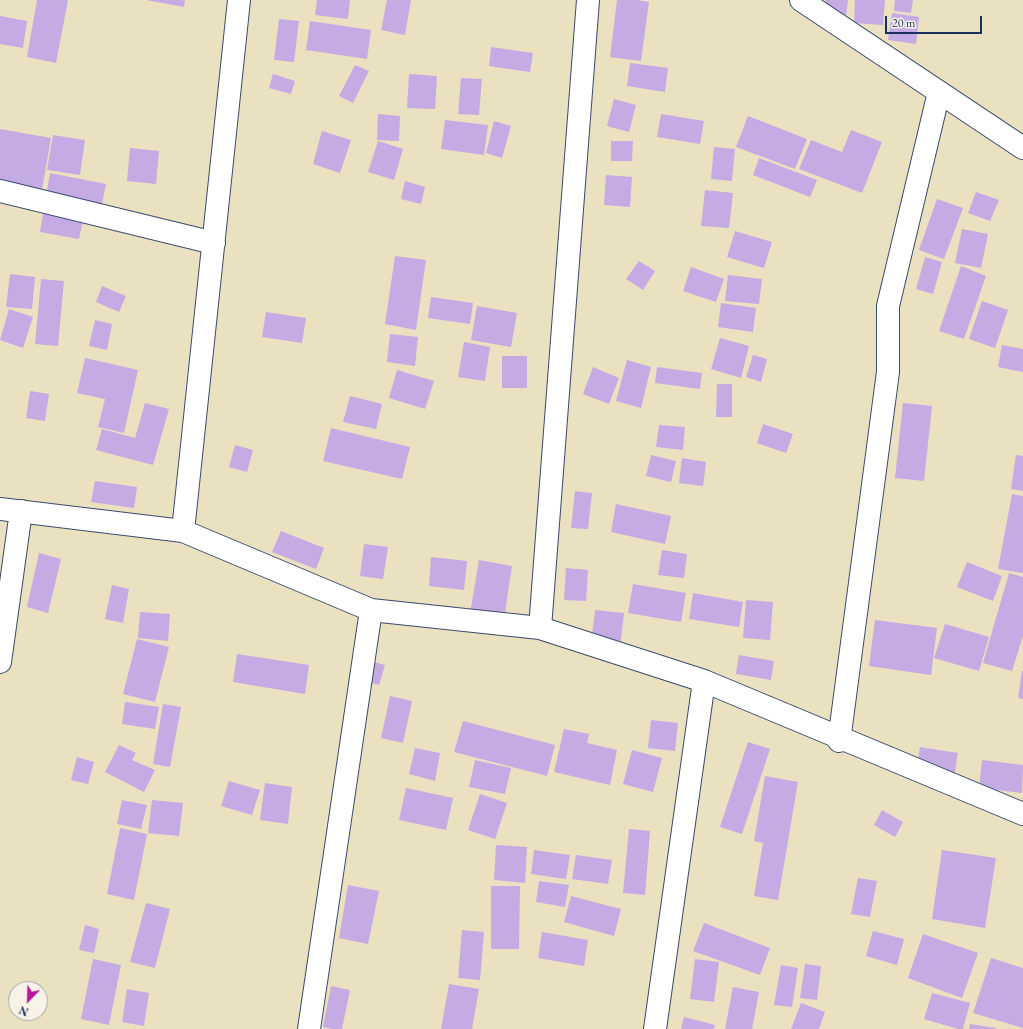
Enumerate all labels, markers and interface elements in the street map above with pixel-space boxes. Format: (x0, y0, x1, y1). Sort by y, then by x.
scale bar (887, 8, 984, 34)
text: 20 m (892, 15, 915, 31)
north arrow (8, 981, 48, 1021)
text: N (17, 1003, 31, 1019)

